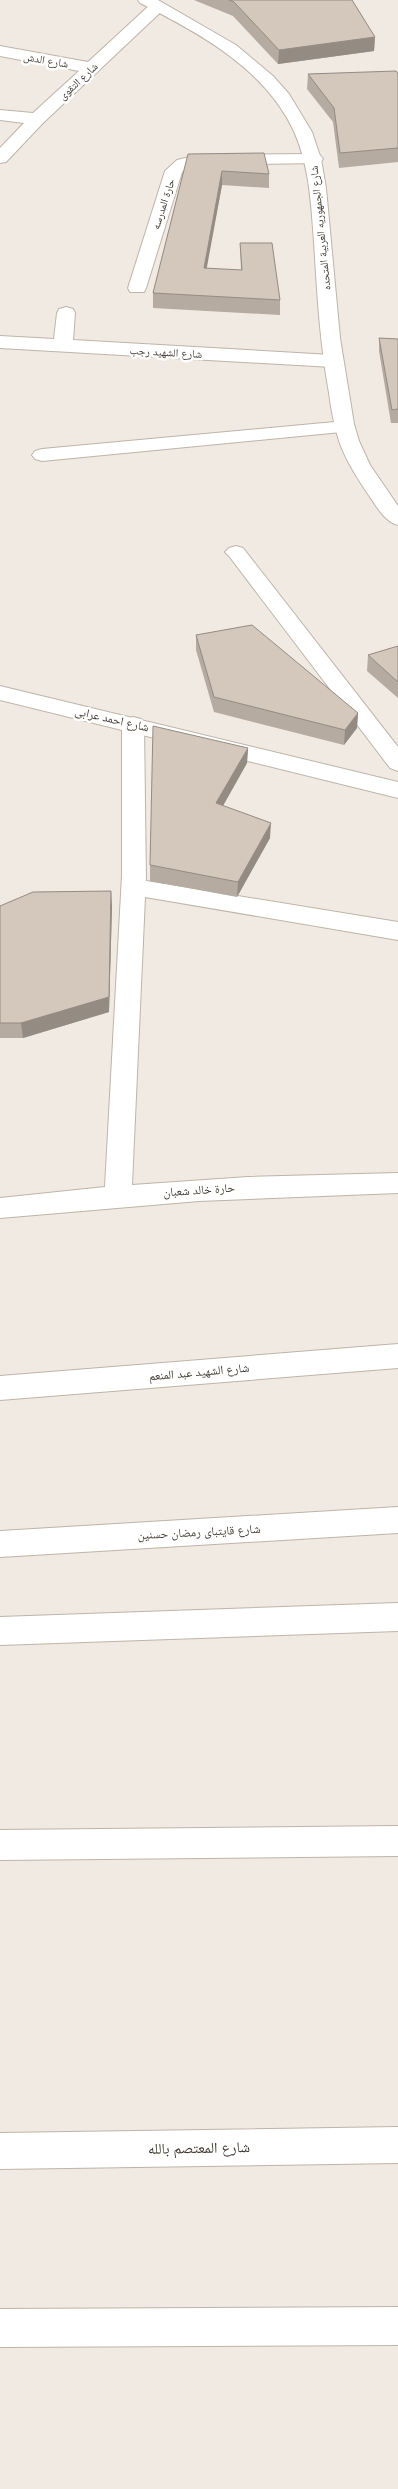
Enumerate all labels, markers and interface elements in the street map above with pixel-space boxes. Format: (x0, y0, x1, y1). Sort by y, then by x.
street label: شارع الدش (22, 48, 70, 72)
street label: شارع التقوى (55, 58, 101, 104)
street label: شارع الجمهوريه العربية المتحده (305, 165, 335, 291)
street label: حارة المدرسه (147, 177, 179, 231)
street label: شارع الشهيد رجب (129, 342, 203, 362)
street label: شارع احمد عرابى (73, 702, 151, 735)
street label: حارة خالد شعبان (162, 1178, 236, 1200)
street label: شارع الشهيد عبد المنعم (148, 1359, 250, 1384)
street label: شارع قايتباى رمضان حسنين (137, 1520, 261, 1543)
street label: شارع المعتصم بالله (148, 2136, 250, 2159)

